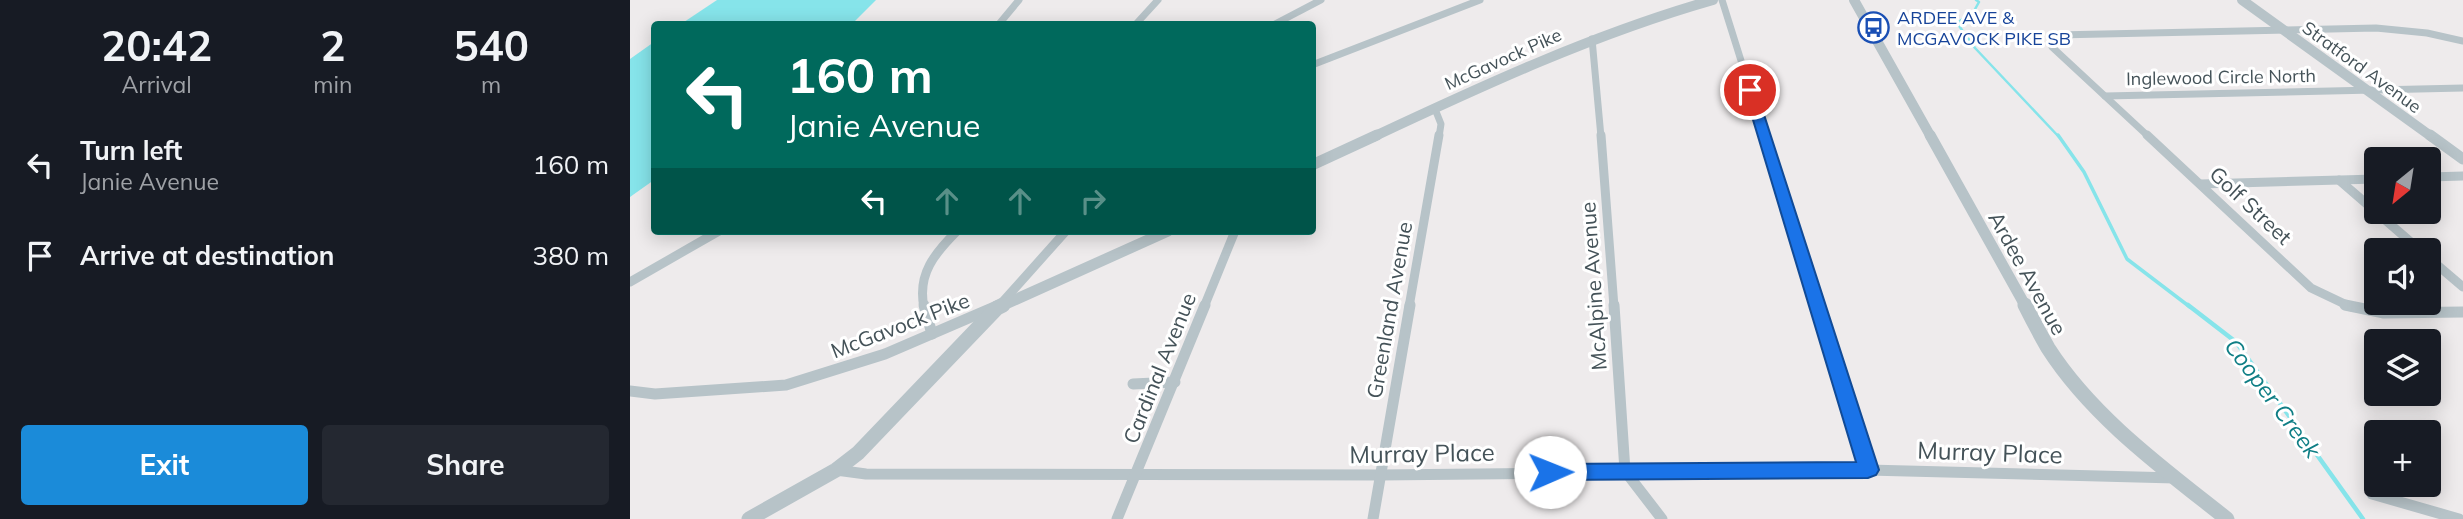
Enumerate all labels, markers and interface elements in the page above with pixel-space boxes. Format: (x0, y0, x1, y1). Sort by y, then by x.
place label: ARDEE AVE & MCGAVOCK PIKE SB (1897, 6, 2071, 50)
bus stop icon: ARDEE AVE & MCGAVOCK PIKE SB (1857, 10, 1891, 44)
street label: Stratford Avenue (2298, 16, 2426, 118)
text: 20:42 (101, 19, 212, 72)
text: 2 (320, 19, 345, 72)
text: 540 (453, 19, 529, 72)
street label: McGavock Pike (1441, 23, 1565, 95)
text: 160 m (787, 44, 933, 105)
icon: left (672, 49, 763, 140)
pin (1720, 60, 1780, 120)
street label: Inglewood Circle North (2126, 64, 2316, 90)
text: Arrival (121, 70, 192, 99)
text: min (313, 70, 352, 99)
text: m (481, 70, 501, 99)
icon: arrive (1731, 71, 1769, 109)
text: Janie Avenue (787, 105, 980, 145)
text: Turn left (80, 134, 182, 167)
icon: left (21, 146, 59, 184)
north arrow (2364, 147, 2441, 224)
map controls (2364, 147, 2441, 497)
text: 160 m (533, 148, 609, 181)
street label: Golf Street (2204, 160, 2298, 250)
text: Janie Avenue (80, 167, 219, 196)
icon: left (855, 182, 893, 220)
icon: ahead (928, 182, 966, 220)
icon: ahead (1001, 182, 1039, 220)
icon: right (1074, 182, 1112, 220)
street label: McAlpine Avenue (1574, 201, 1612, 371)
street label: Ardee Avenue (1983, 207, 2073, 339)
street label: Greenland Avenue (1361, 220, 1417, 400)
icon: arrive (21, 237, 59, 275)
button: sound (2364, 238, 2441, 315)
text: Arrive at destination (80, 239, 335, 272)
text: 380 m (533, 239, 609, 272)
street label: McGavock Pike (827, 287, 973, 363)
street label: Cardinal Avenue (1117, 289, 1201, 447)
button: layers (2364, 329, 2441, 406)
water label: Cooper Creek (2218, 332, 2328, 465)
button: + (2364, 420, 2441, 497)
button: Exit (21, 425, 308, 505)
button: Share (322, 425, 609, 505)
street label: Murray Place (1917, 434, 2063, 470)
position arrow (1513, 435, 1587, 509)
street label: Murray Place (1349, 437, 1495, 469)

